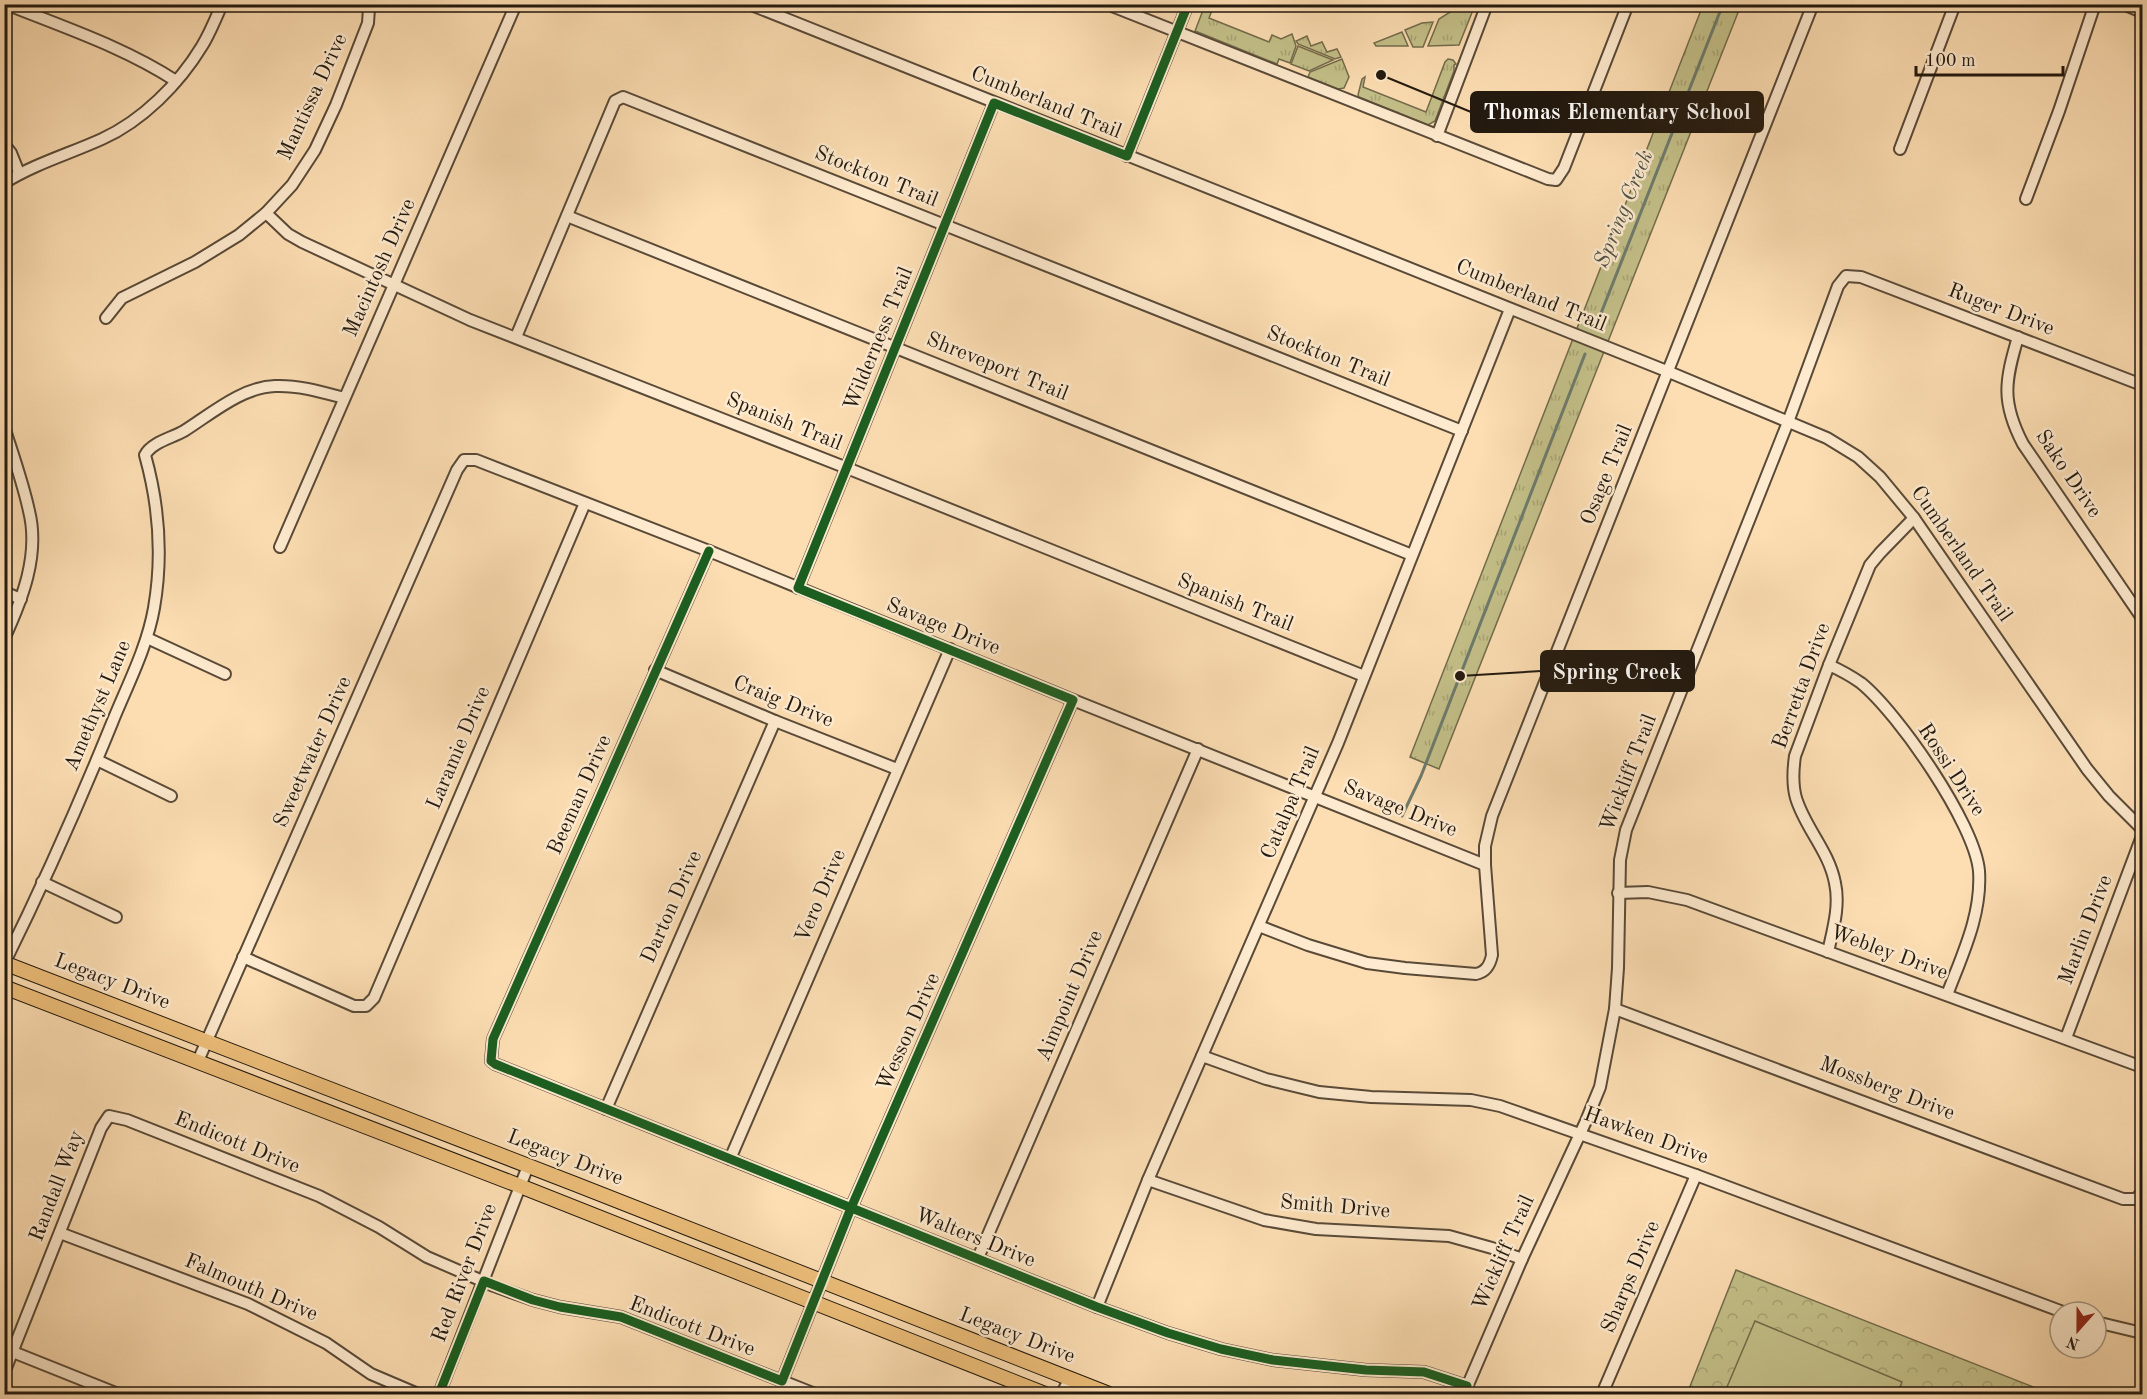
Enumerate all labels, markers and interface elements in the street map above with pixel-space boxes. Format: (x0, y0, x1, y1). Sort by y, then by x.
street label: Mantissa Drive (274, 30, 352, 164)
scale bar (1916, 39, 2063, 77)
text: 100 m (1925, 52, 1976, 70)
street label: Cumberland Trail (968, 63, 1125, 143)
callout: Thomas Elementary School (1471, 92, 1763, 132)
text: Thomas Elementary School (1483, 102, 1751, 124)
street label: Stockton Trail (811, 143, 941, 211)
water label: Spring Creek (1590, 147, 1658, 271)
street label: Macintosh Drive (340, 196, 420, 340)
street label: Cumberland Trail (1453, 256, 1610, 336)
street label: Wilderness Trail (841, 264, 917, 414)
street label: Ruger Drive (1945, 280, 2057, 340)
street label: Stockton Trail (1263, 323, 1393, 391)
street label: Shreveport Trail (923, 329, 1071, 405)
street label: Spanish Trail (723, 389, 845, 455)
street label: Osage Trail (1577, 421, 1637, 528)
street label: Sako Drive (2031, 426, 2105, 522)
street label: Cumberland Trail (1906, 482, 2016, 626)
street label: Spanish Trail (1174, 570, 1296, 636)
street label: Savage Drive (883, 595, 1003, 659)
street label: Berretta Drive (1769, 620, 1835, 752)
street label: Amethyst Lane (61, 637, 135, 775)
callout: Spring Creek (1541, 651, 1694, 691)
text: Spring Creek (1552, 662, 1682, 684)
street label: Craig Drive (730, 672, 836, 732)
street label: Sweetwater Drive (270, 673, 356, 831)
street label: Laramie Drive (424, 683, 494, 813)
street label: Wickliff Trail (1597, 711, 1661, 834)
street label: Rossi Drive (1913, 720, 1989, 820)
street label: Beeman Drive (544, 732, 616, 858)
street label: Catalpa Trail (1258, 743, 1324, 862)
street label: Savage Drive (1340, 777, 1460, 841)
street label: Vero Drive (792, 846, 850, 946)
street label: Darton Drive (638, 848, 706, 966)
street label: Marlin Drive (2055, 872, 2117, 988)
street label: Webley Drive (1827, 922, 1951, 984)
street label: Aimpoint Drive (1033, 927, 1107, 1065)
street label: Legacy Drive (51, 950, 173, 1014)
street label: Wesson Drive (874, 970, 944, 1094)
street label: Mossberg Drive (1817, 1054, 1957, 1124)
street label: Hawken Drive (1581, 1104, 1711, 1168)
street label: Endicott Drive (171, 1108, 303, 1178)
street label: Legacy Drive (504, 1126, 626, 1190)
street label: Randall Way (26, 1128, 88, 1244)
street label: Smith Drive (1279, 1192, 1391, 1222)
street label: Wickliff Trail (1469, 1192, 1539, 1314)
street label: Red River Drive (429, 1201, 501, 1345)
street label: Walters Drive (912, 1204, 1038, 1272)
street label: Sharps Drive (1598, 1218, 1664, 1336)
street label: Falmouth Drive (181, 1251, 321, 1325)
street label: Endicott Drive (626, 1293, 758, 1361)
north arrow (2048, 1300, 2108, 1360)
street label: Legacy Drive (956, 1304, 1078, 1368)
text: N (2064, 1332, 2082, 1352)

